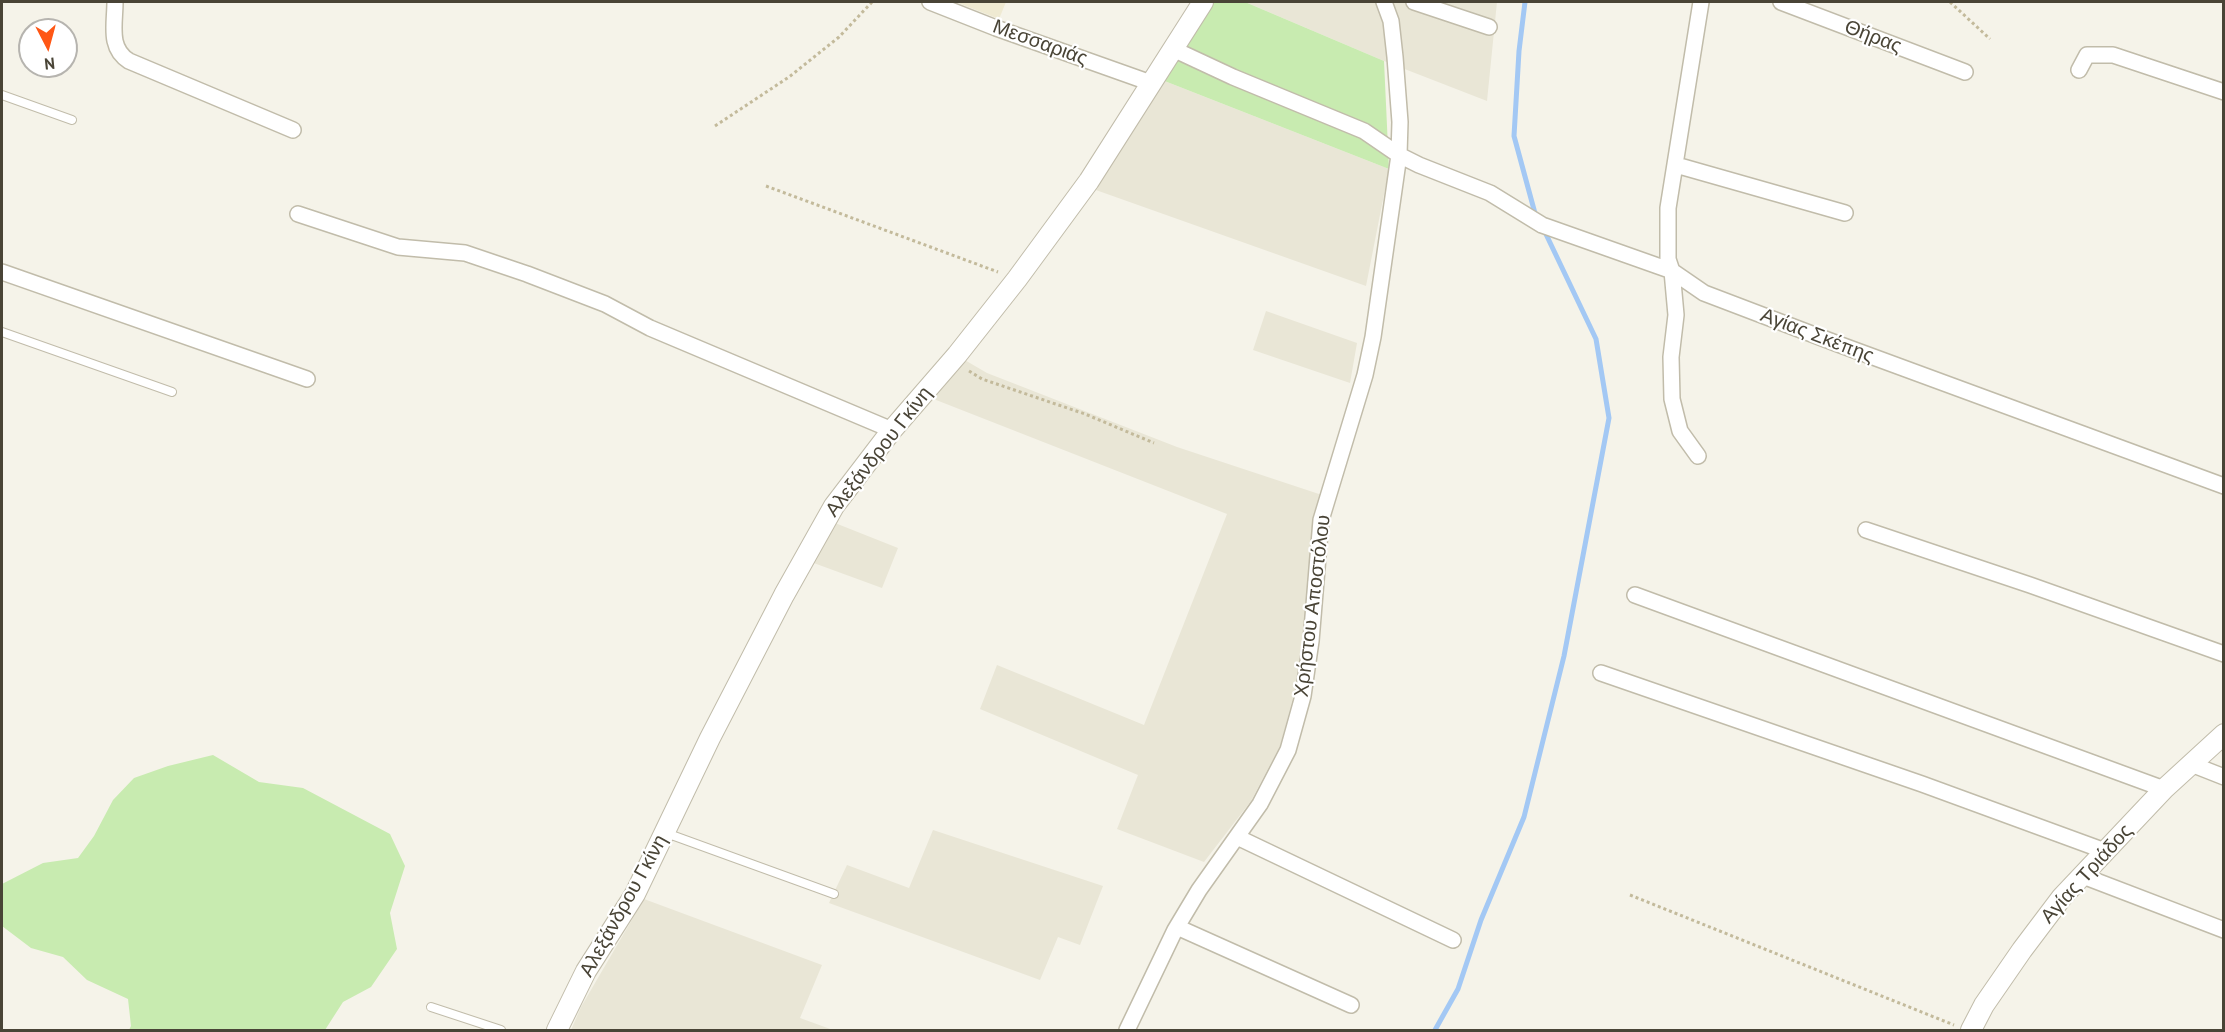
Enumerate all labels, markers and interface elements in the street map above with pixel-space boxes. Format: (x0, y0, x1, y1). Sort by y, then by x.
street label: Μεσσαριάς (989, 15, 1091, 71)
street label: Θήρας (1841, 15, 1905, 59)
north arrow (18, 18, 78, 78)
text: N (43, 53, 56, 74)
street label: Αγίας Σκέπης (1757, 303, 1877, 369)
street label: Αλεξάνδρου Γκίνη (821, 382, 937, 522)
street label: Χρήστου Αποστόλου (1290, 513, 1336, 699)
street label: Αγίας Τριάδος (2036, 819, 2138, 929)
street label: Αλεξάνδρου Γκίνη (575, 831, 673, 981)

